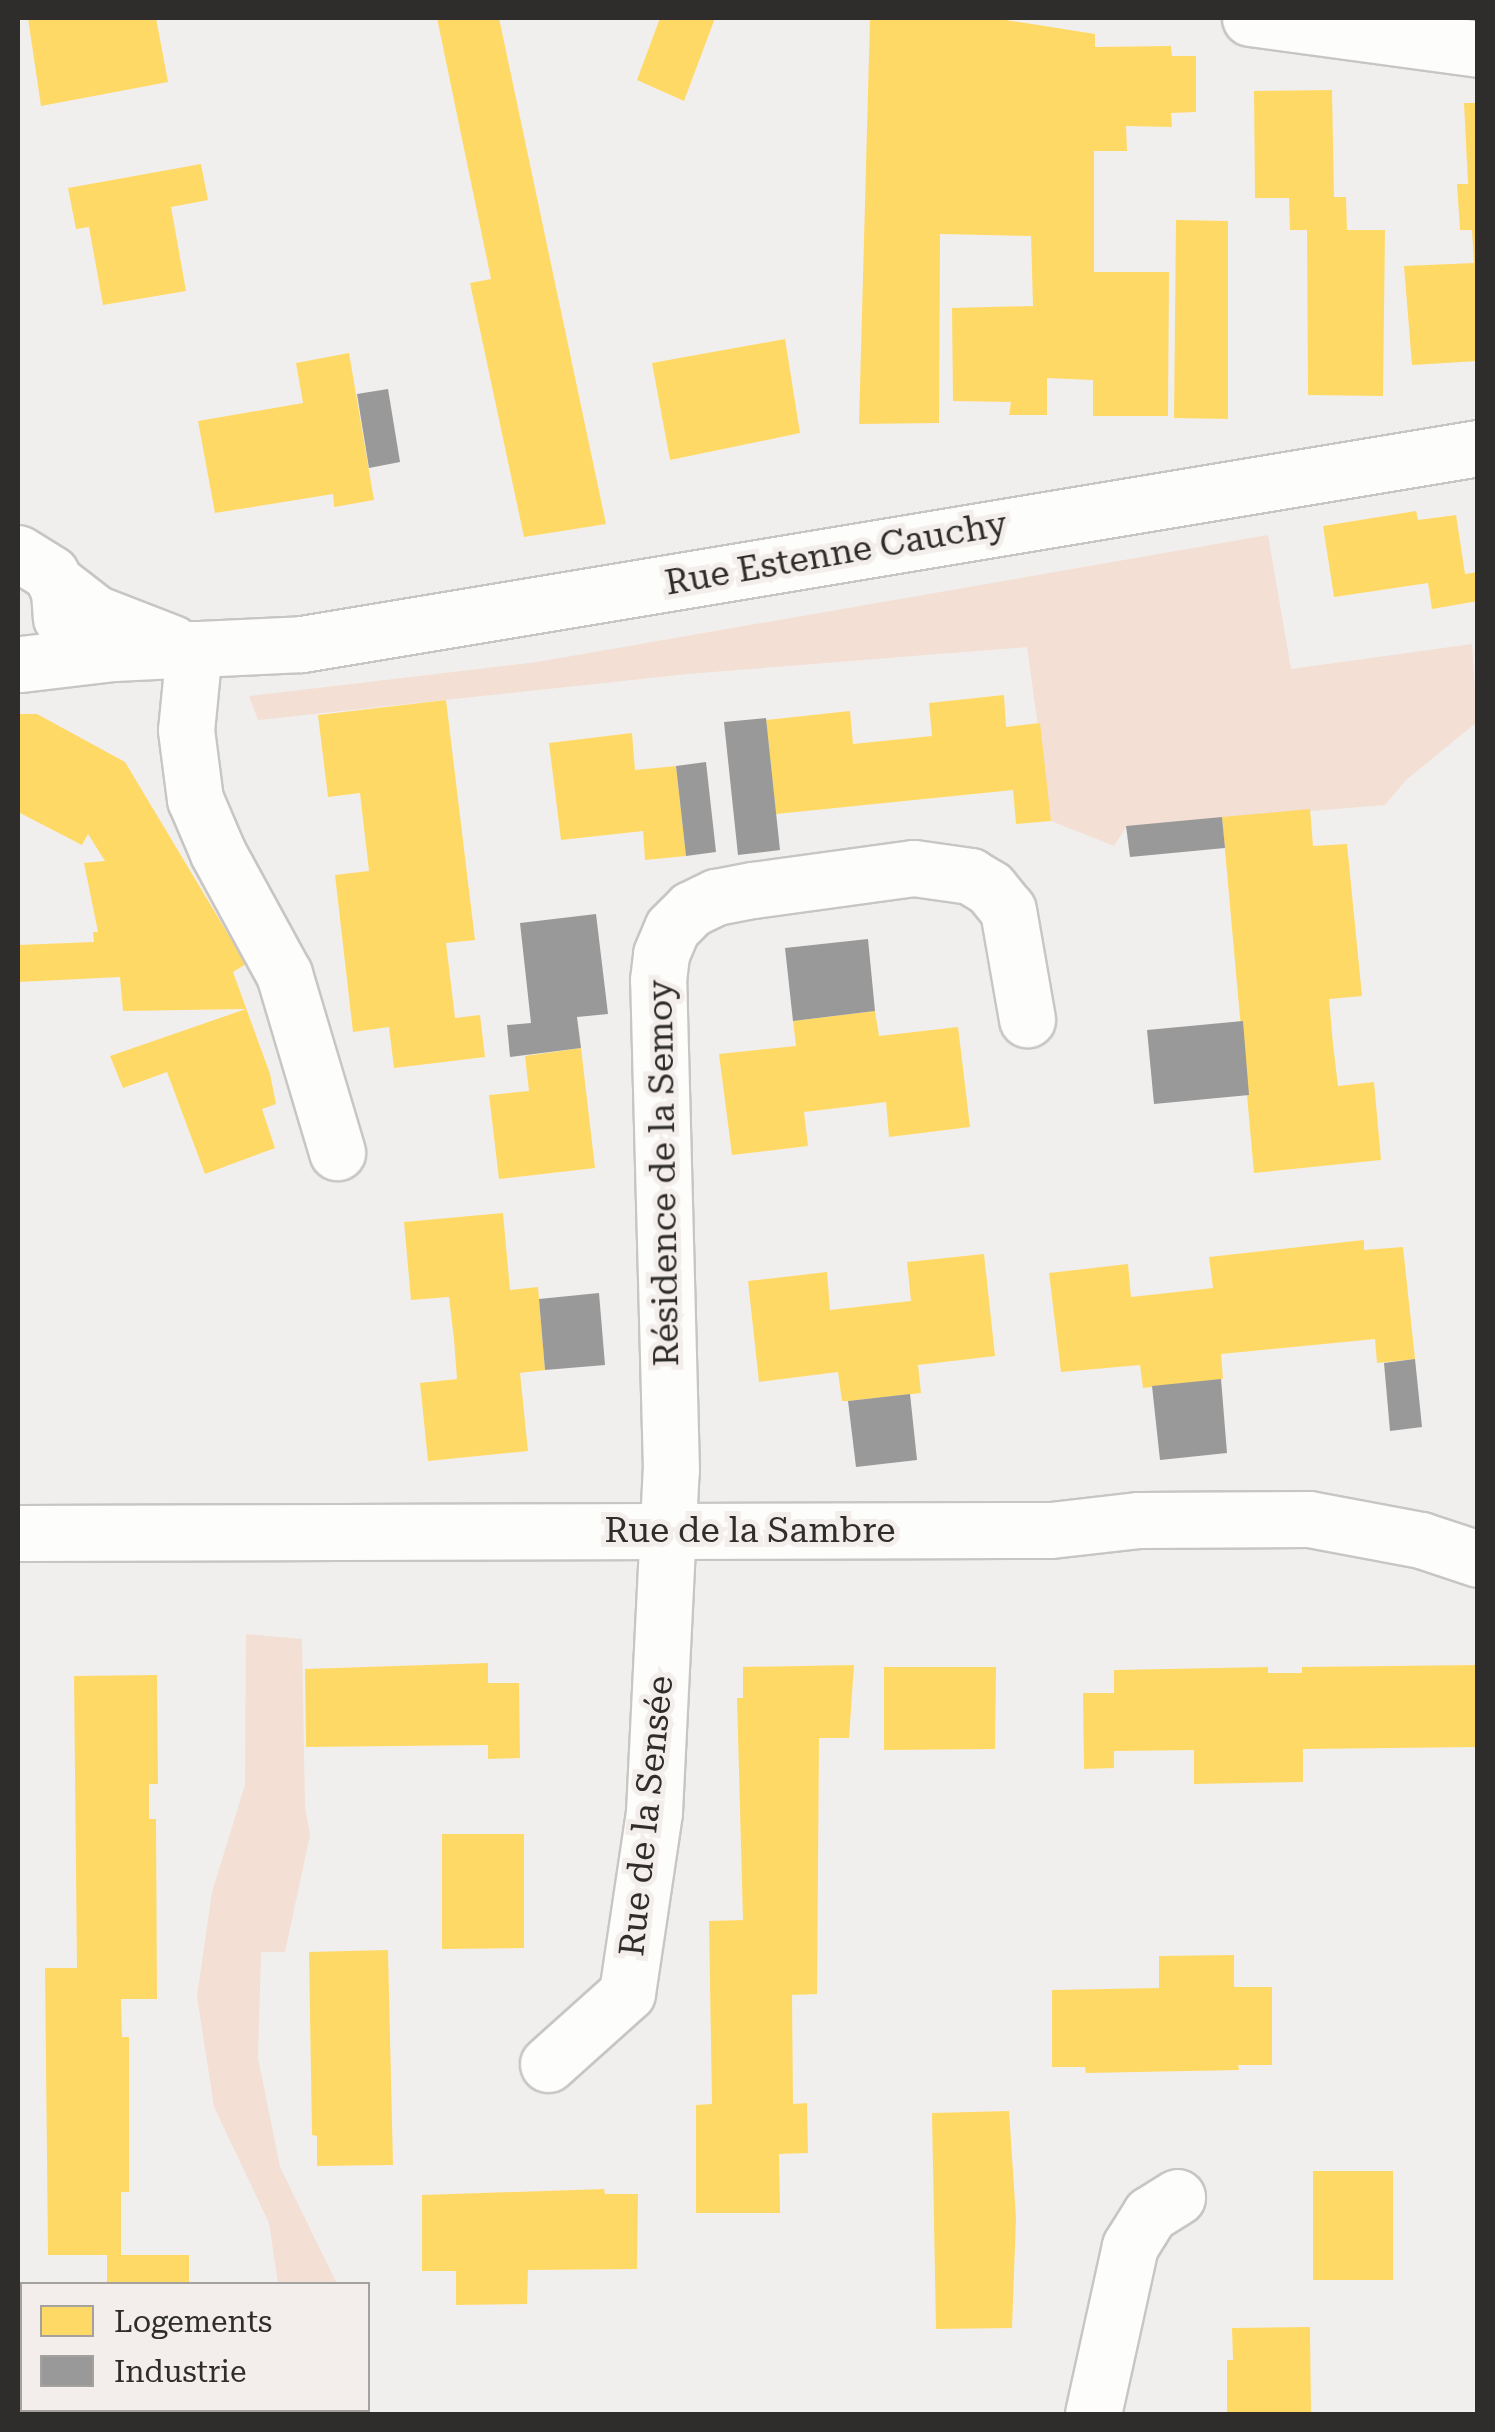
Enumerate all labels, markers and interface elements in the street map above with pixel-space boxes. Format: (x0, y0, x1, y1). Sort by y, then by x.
street label: Rue Estenne Cauchy (662, 503, 1010, 605)
street label: Résidence de la Semoy (640, 979, 688, 1367)
street label: Rue de la Sambre (605, 1510, 895, 1552)
street label: Rue de la Sensée (611, 1674, 683, 1958)
legend (20, 2282, 370, 2412)
text: Logements (114, 2304, 272, 2339)
text: Industrie (114, 2354, 246, 2389)

